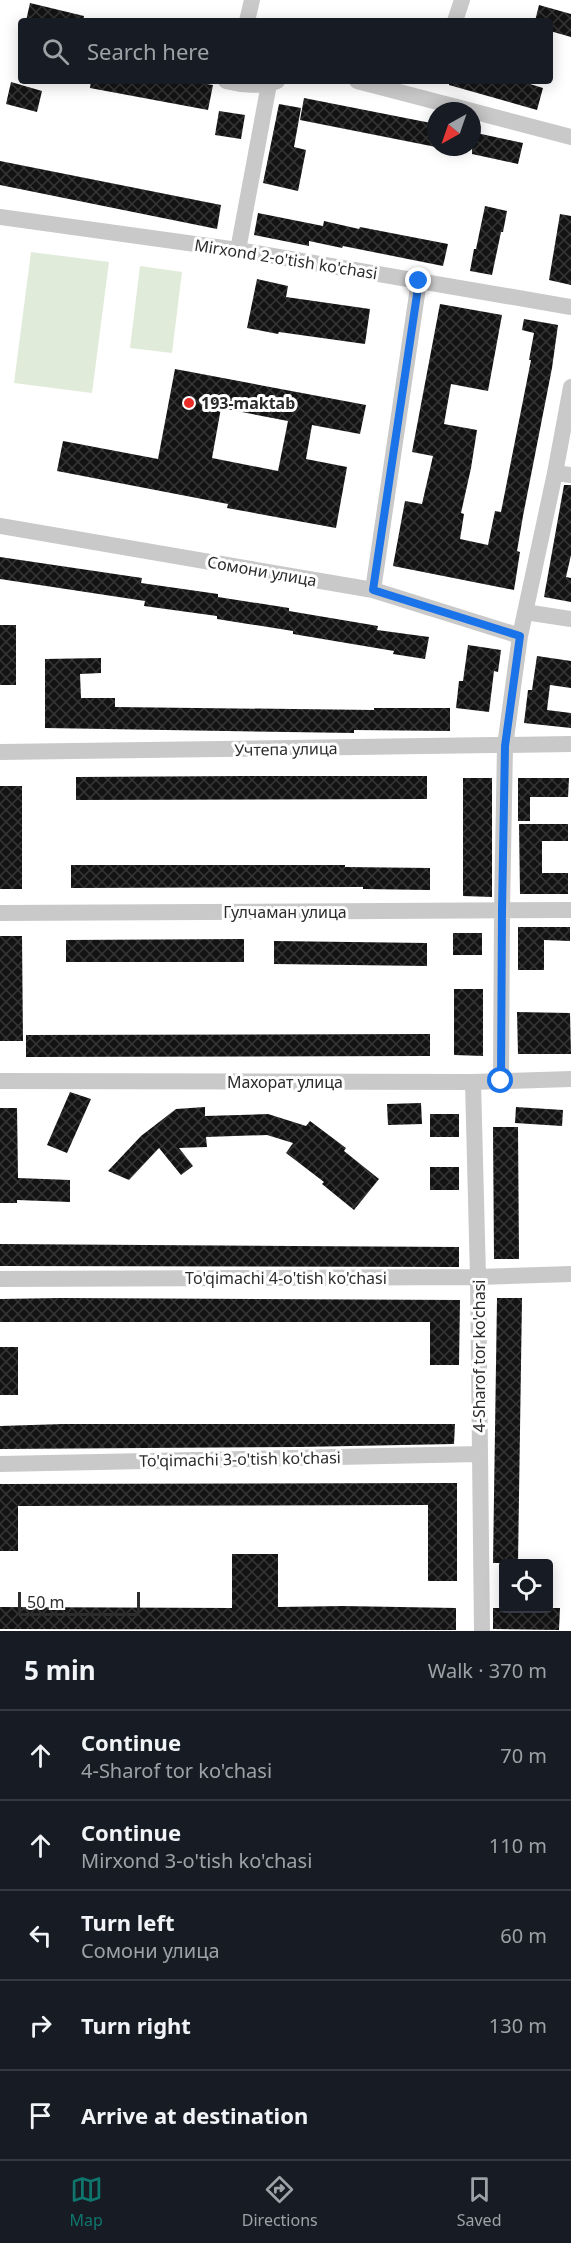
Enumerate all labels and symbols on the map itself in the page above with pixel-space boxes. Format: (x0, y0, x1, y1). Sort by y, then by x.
north arrow (427, 102, 481, 156)
street label: Mirxond 2-o'tish ko'chasi (193, 234, 379, 284)
route end (405, 267, 431, 293)
place label: 193-maktab (201, 392, 295, 414)
marker: 193-maktab (182, 396, 196, 410)
street label: Сомони улица (206, 551, 318, 591)
street label: Учтепа улица (234, 737, 338, 761)
street label: Гулчаман улица (223, 901, 347, 923)
route start (487, 1067, 513, 1093)
street label: Махорат улица (227, 1071, 343, 1093)
street label: To'qimachi 4-o'tish ko'chasi (185, 1267, 387, 1289)
street label: 4-Sharof tor ko'chasi (468, 1280, 490, 1432)
street label: To'qimachi 3-o'tish ko'chasi (139, 1446, 341, 1472)
scale bar (18, 1589, 140, 1616)

